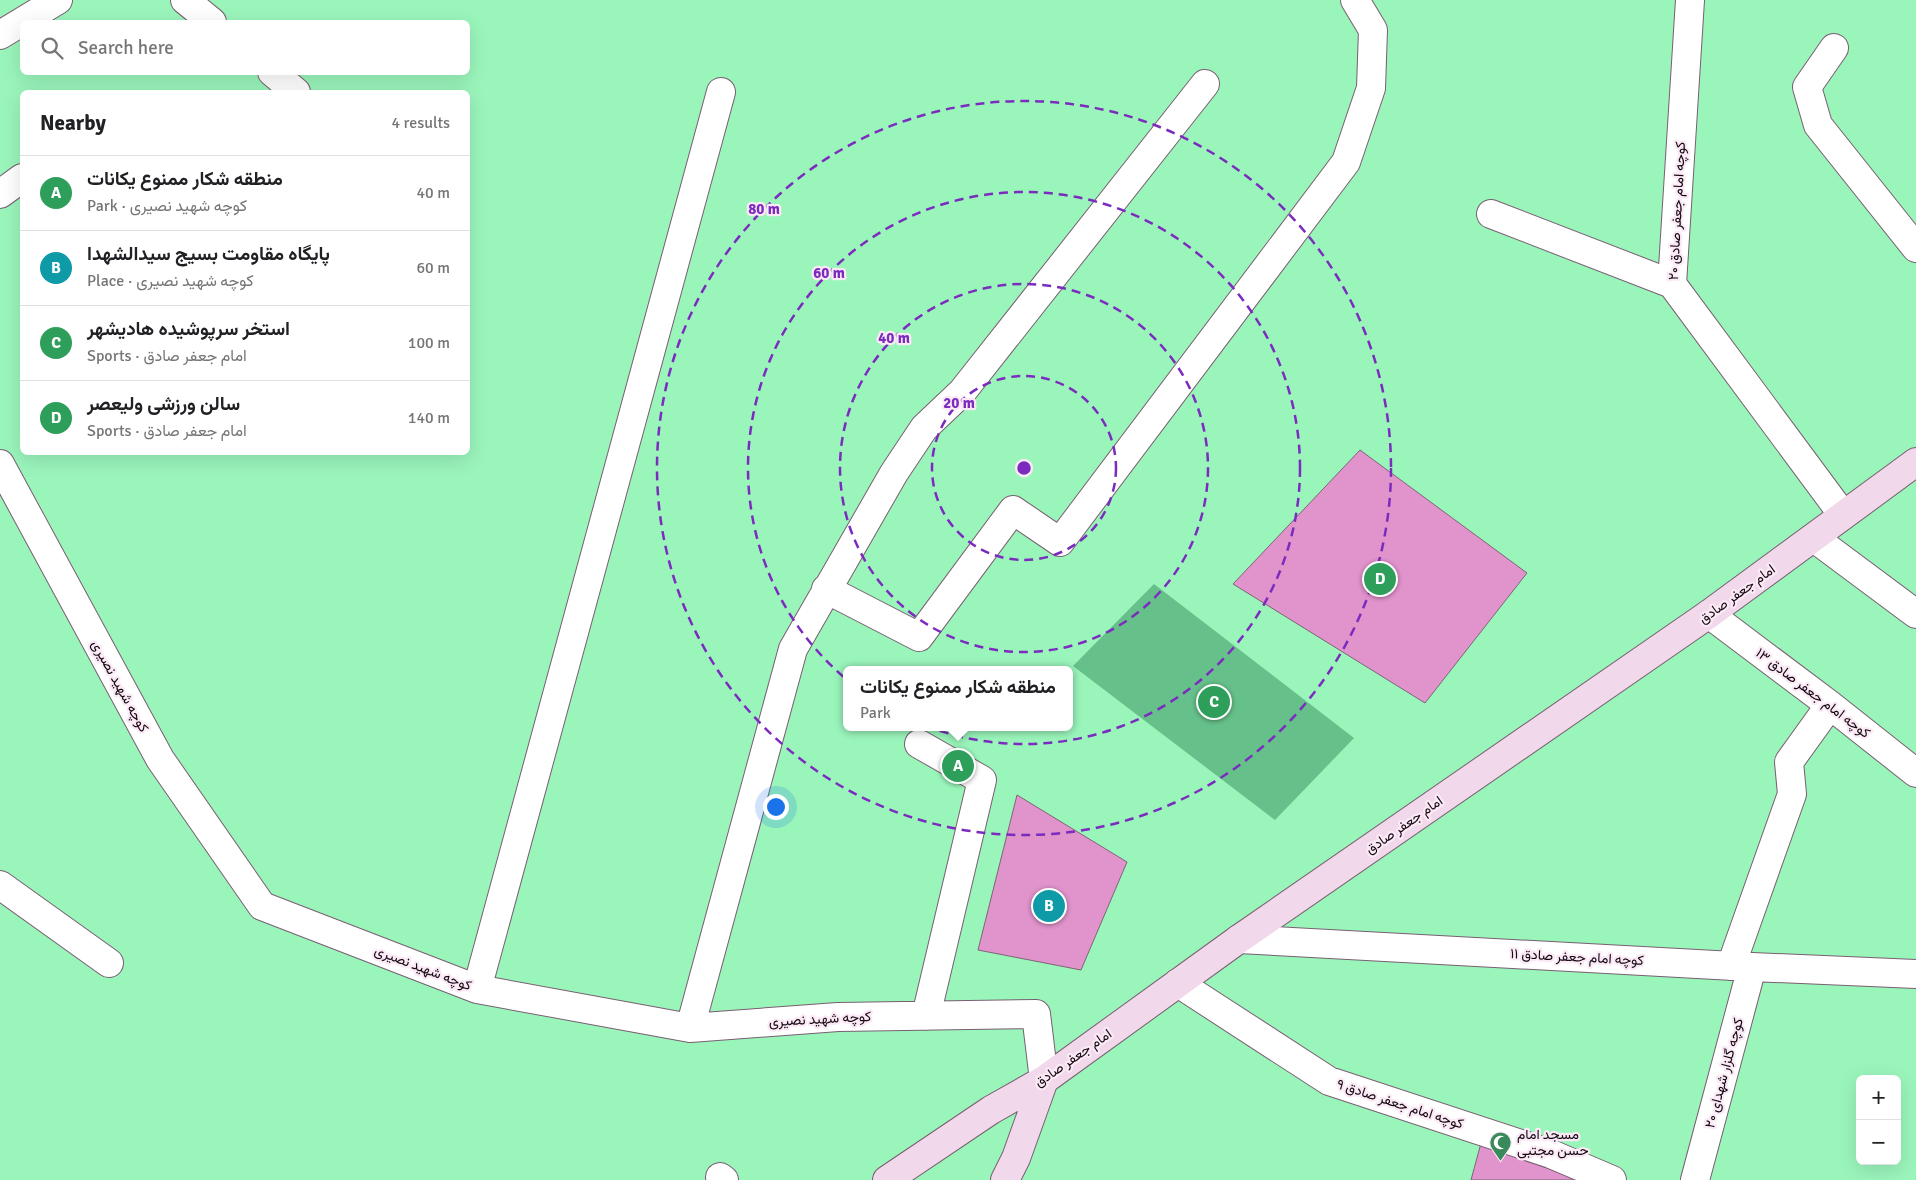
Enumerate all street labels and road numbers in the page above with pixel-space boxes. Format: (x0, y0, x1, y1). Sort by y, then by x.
street label: کوچه امام جعفر صادق ۲۰ (1665, 141, 1690, 281)
street label: امام جعفر صادق (1695, 561, 1779, 627)
street label: کوچه شهید نصیری (87, 637, 152, 735)
street label: کوچه امام جعفر صادق ۱۳ (1752, 644, 1874, 742)
street label: امام جعفر صادق (1362, 792, 1446, 858)
street label: کوچه شهید نصیری (372, 942, 474, 995)
street label: کوچه امام جعفر صادق ۱۱ (1510, 945, 1644, 970)
street label: کوچه شهید نصیری (768, 1008, 872, 1031)
street label: کوچه گلزار شهدای ۲۰ (1701, 1016, 1748, 1130)
street label: امام جعفر صادق (1031, 1025, 1115, 1091)
street label: کوچه امام جعفر صادق ۹ (1334, 1075, 1466, 1133)

